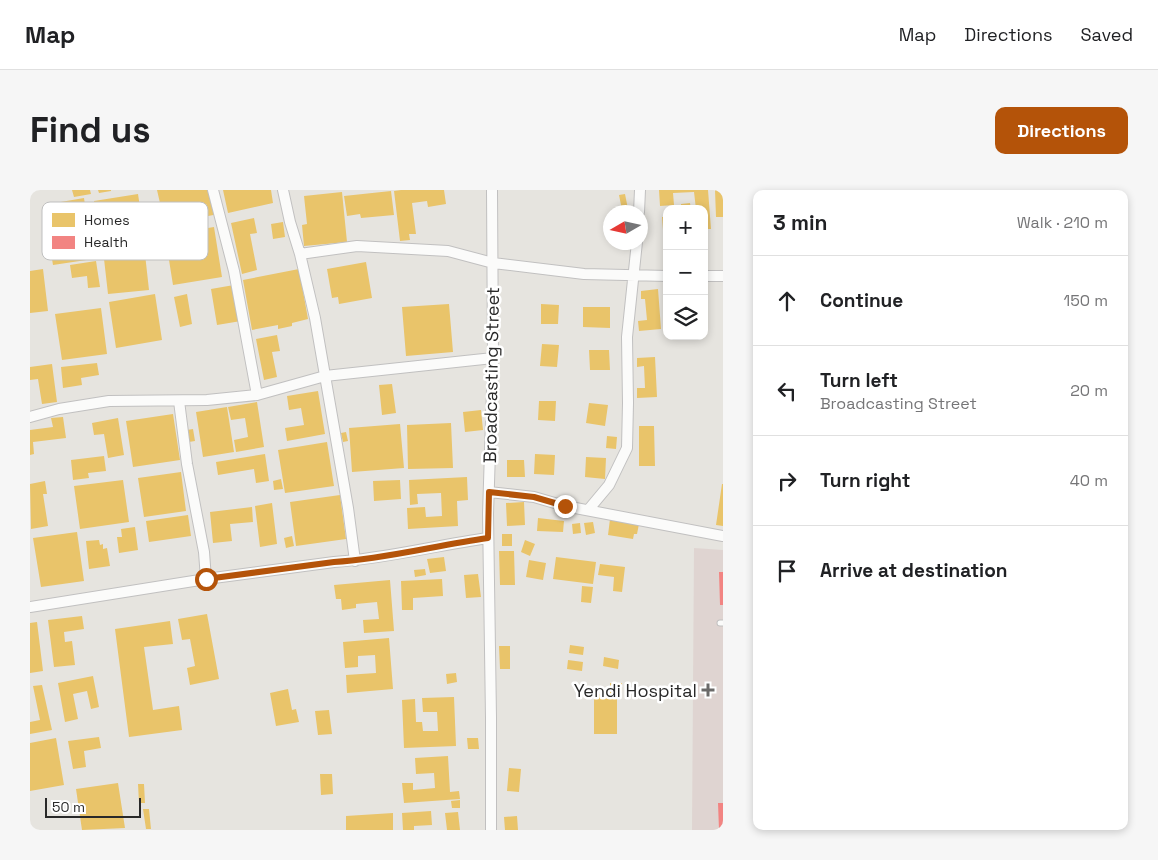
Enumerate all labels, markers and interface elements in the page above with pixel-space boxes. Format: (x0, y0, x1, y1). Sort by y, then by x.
text: Map (25, 19, 75, 50)
text: Map (899, 23, 936, 46)
text: Directions (964, 23, 1053, 46)
text: Saved (1081, 23, 1133, 46)
button: Directions (995, 107, 1128, 154)
text: Find us (30, 108, 151, 152)
legend (42, 202, 208, 260)
north arrow (603, 205, 648, 250)
map controls (663, 205, 708, 340)
button: + (663, 205, 708, 250)
text: 3 min (773, 209, 828, 236)
text: Homes (84, 211, 130, 229)
text: Walk · 210 m (1017, 212, 1108, 233)
text: Health (84, 233, 128, 251)
button: − (663, 250, 708, 295)
street label: Broadcasting Street (478, 287, 504, 463)
icon: ahead (773, 287, 801, 315)
text: Continue (820, 288, 903, 313)
text: 150 m (1064, 290, 1108, 311)
button: layers (663, 295, 708, 340)
text: Turn left (820, 368, 898, 393)
icon: left (773, 377, 801, 405)
text: 20 m (1070, 380, 1108, 401)
text: Broadcasting Street (820, 393, 977, 414)
icon: right (773, 467, 801, 495)
text: Turn right (820, 468, 910, 493)
text: 40 m (1070, 470, 1108, 491)
route end (554, 495, 577, 518)
icon: arrive (773, 557, 801, 585)
text: Arrive at destination (820, 558, 1008, 583)
route start (195, 568, 218, 591)
place label: Yendi Hospital (574, 679, 697, 702)
marker: Yendi Hospital (701, 683, 715, 697)
scale bar (45, 795, 141, 818)
text: 50 m (52, 798, 85, 816)

